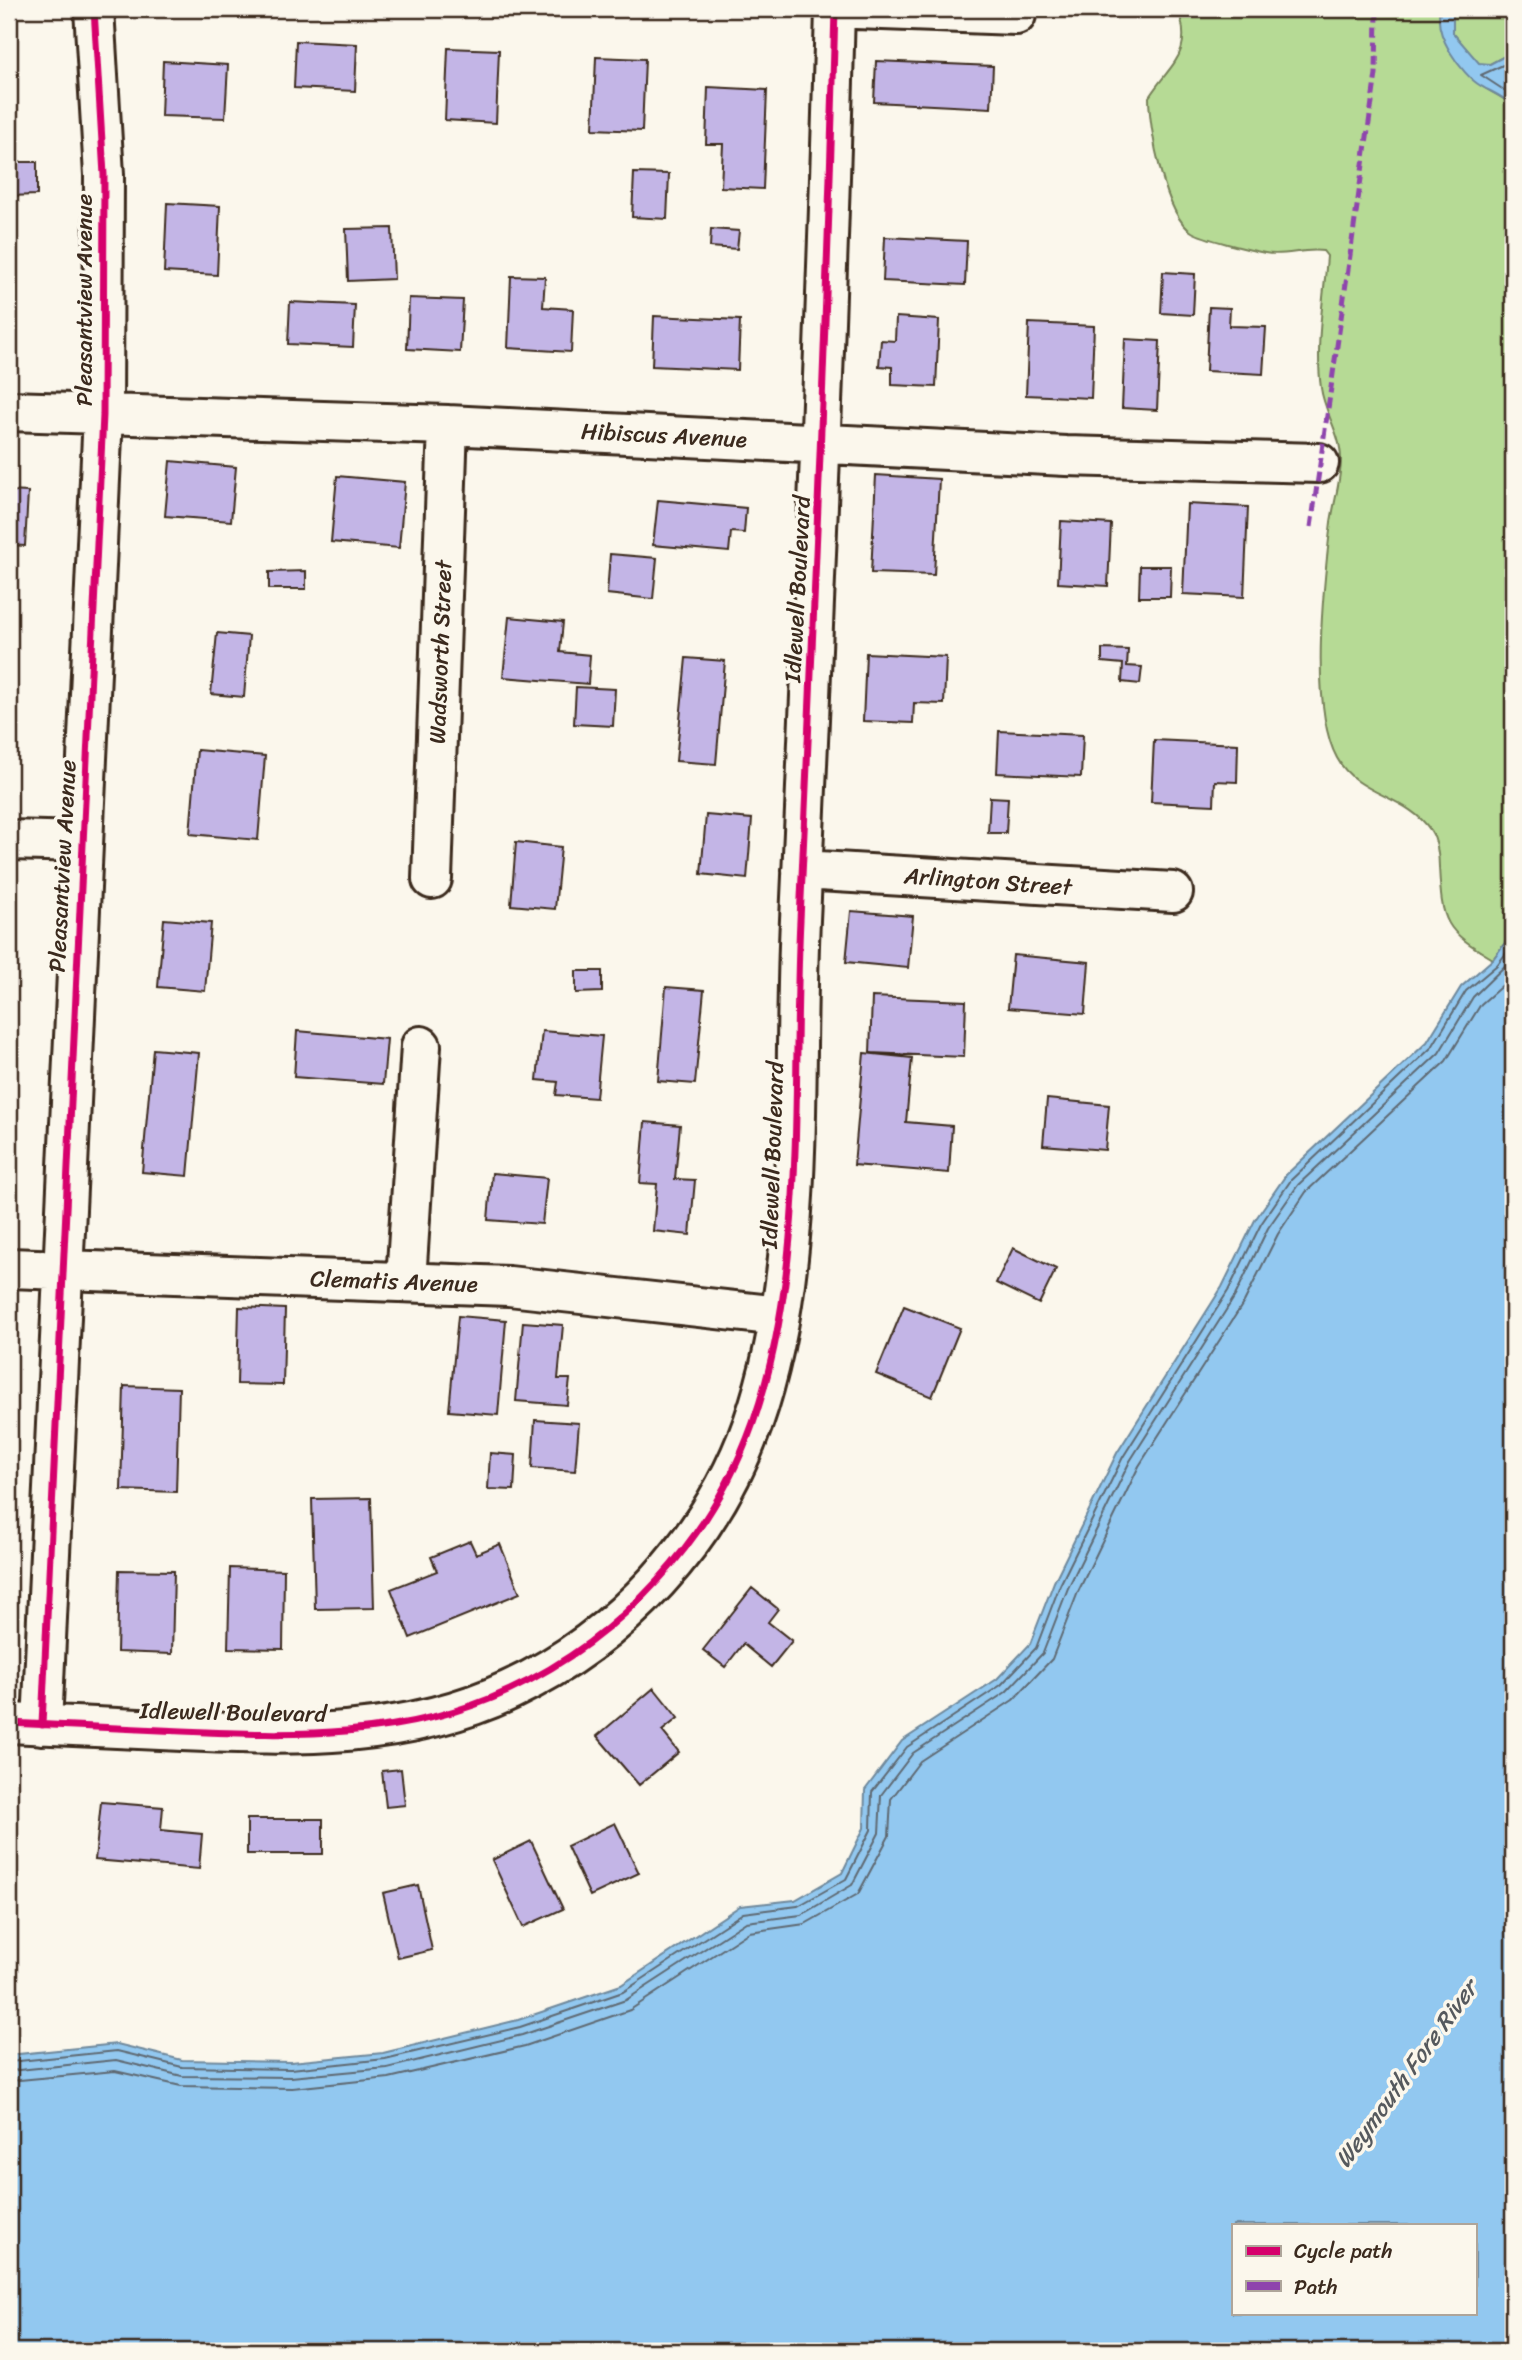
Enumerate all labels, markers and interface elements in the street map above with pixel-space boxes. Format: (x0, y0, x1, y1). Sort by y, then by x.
street label: Pleasantview Avenue (64, 193, 105, 406)
street label: Hibiscus Avenue (580, 411, 748, 460)
street label: Idlewell Boulevard (772, 493, 823, 684)
street label: Wadsworth Street (417, 558, 464, 745)
street label: Pleasantview Avenue (36, 759, 89, 973)
street label: Arlington Street (902, 855, 1075, 908)
street label: Idlewell Boulevard (749, 1059, 796, 1250)
street label: Clematis Avenue (310, 1258, 478, 1305)
street label: Idlewell Boulevard (138, 1690, 329, 1735)
water label: Weymouth Fore River (1323, 1968, 1491, 2177)
legend (1232, 2224, 1476, 2314)
text: Cycle path (1294, 2232, 1393, 2270)
text: Path (1294, 2268, 1337, 2306)

